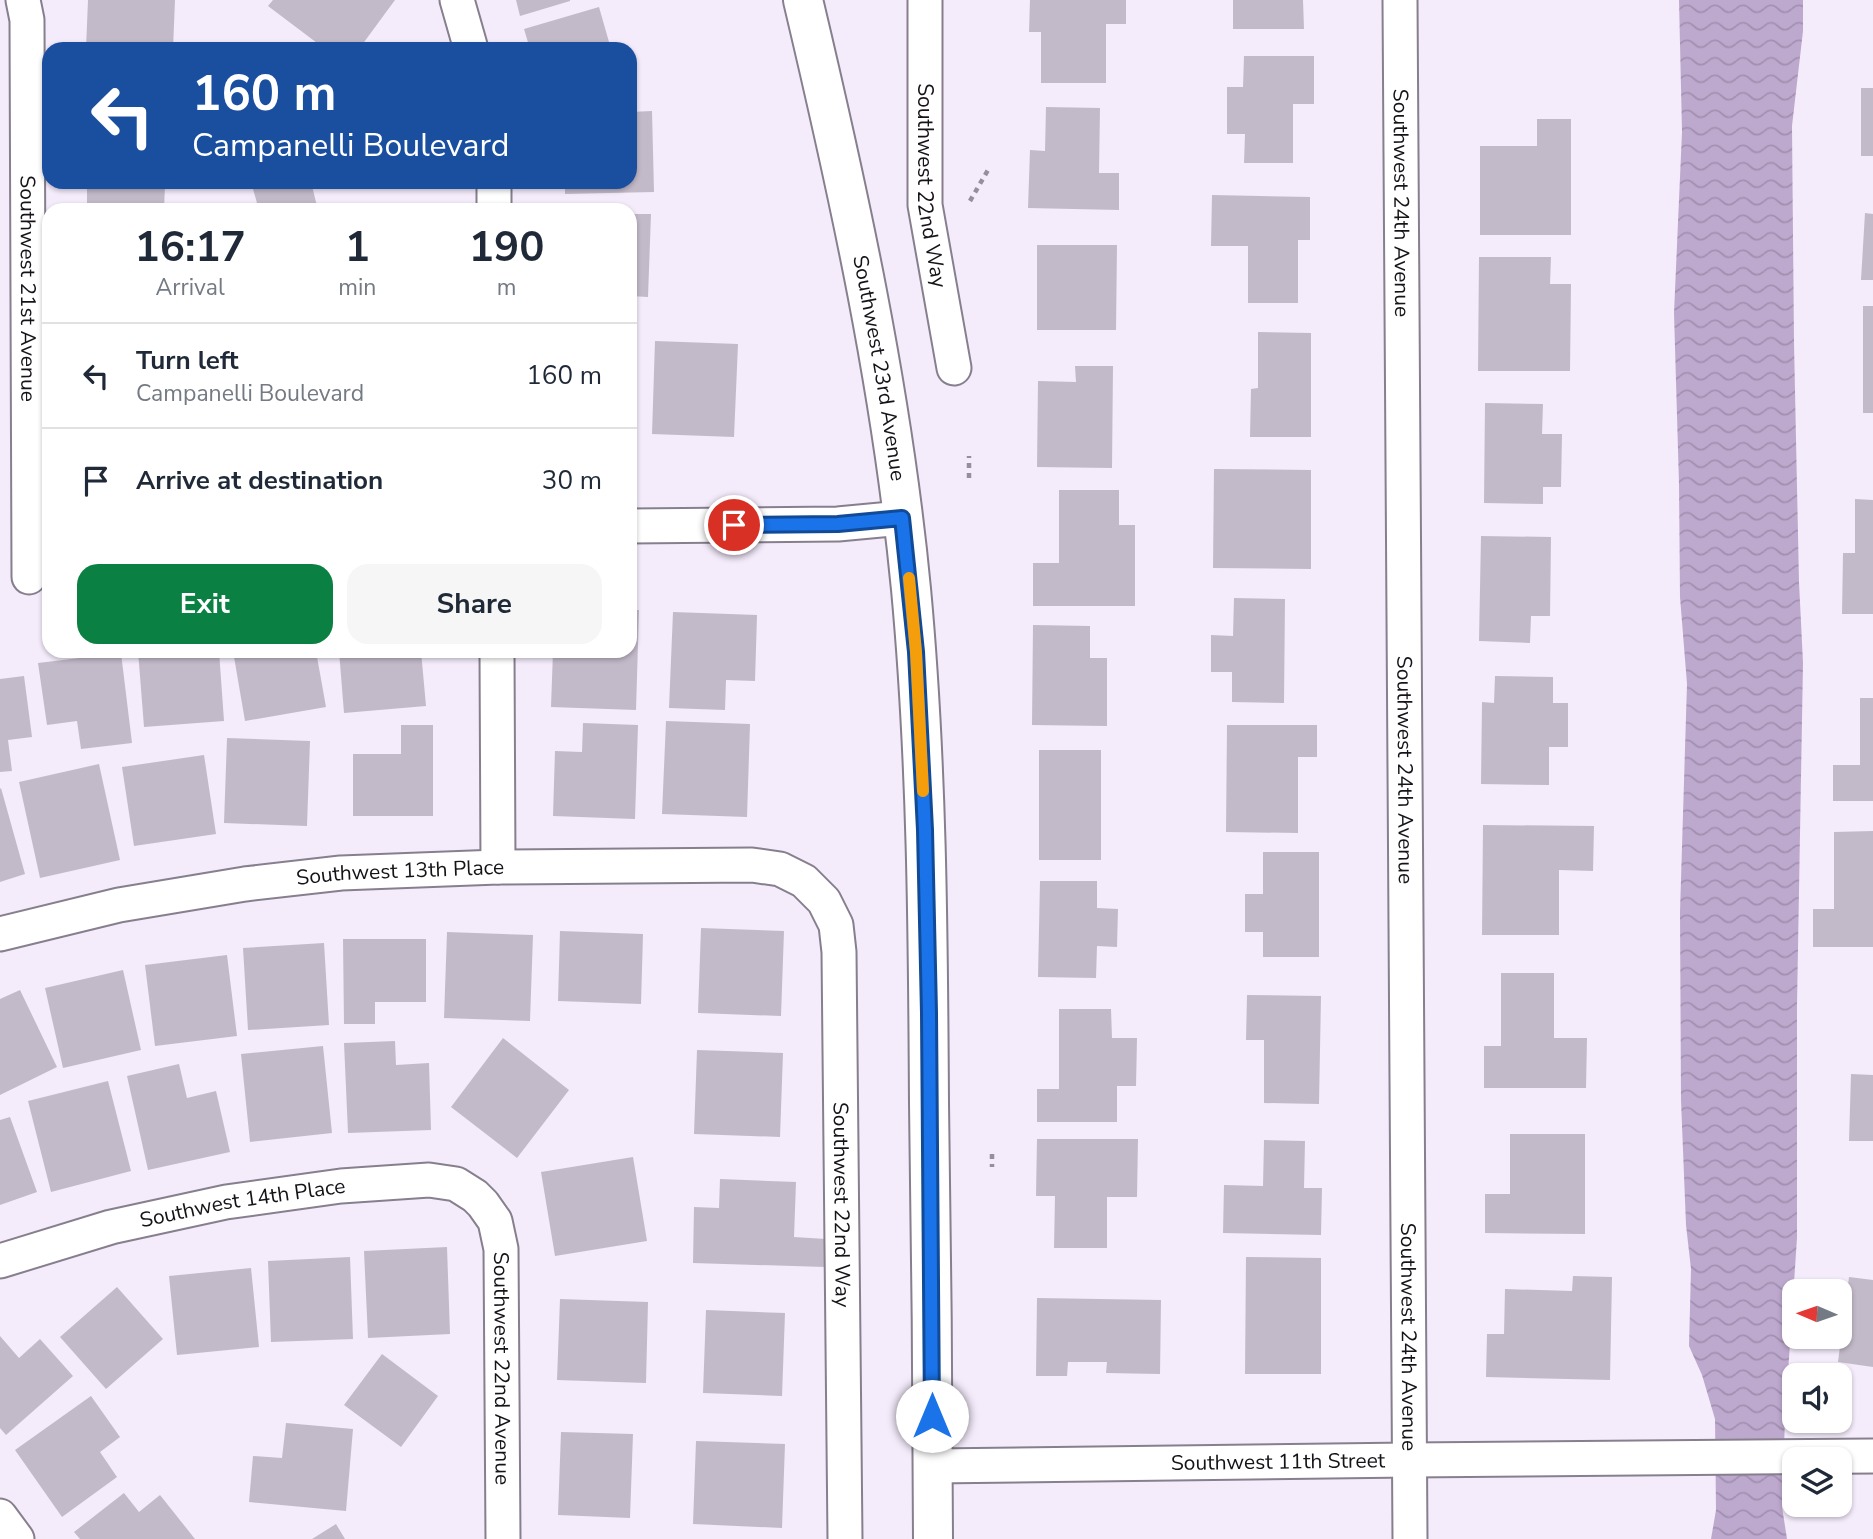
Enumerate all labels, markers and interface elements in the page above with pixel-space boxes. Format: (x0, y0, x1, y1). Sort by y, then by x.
text: 160 m (192, 60, 336, 127)
icon: left (77, 70, 168, 161)
street label: Southwest 22nd Way (911, 83, 953, 290)
street label: Southwest 24th Avenue (1387, 89, 1416, 317)
text: Campanelli Boulevard (192, 124, 509, 167)
street label: Southwest 21st Avenue (14, 175, 42, 402)
text: 16:17 (135, 219, 246, 276)
text: 1 (345, 219, 370, 276)
text: 190 (469, 219, 544, 276)
street label: Southwest 23rd Avenue (846, 253, 912, 483)
text: Arrival (156, 272, 225, 303)
text: min (338, 272, 376, 303)
text: m (497, 272, 517, 303)
text: Turn left (136, 343, 239, 378)
icon: left (77, 357, 115, 395)
text: 160 m (526, 358, 602, 393)
text: Campanelli Boulevard (136, 378, 364, 409)
icon: arrive (77, 462, 115, 500)
text: Arrive at destination (136, 463, 383, 498)
text: 30 m (542, 463, 602, 498)
pin (704, 495, 764, 555)
icon: arrive (715, 506, 753, 544)
button: Exit (77, 564, 333, 644)
button: Share (347, 564, 602, 644)
street label: Southwest 24th Avenue (1390, 656, 1420, 884)
street label: Southwest 13th Place (295, 853, 504, 892)
street label: Southwest 22nd Way (827, 1102, 857, 1308)
street label: Southwest 14th Place (137, 1172, 347, 1234)
street label: Southwest 24th Avenue (1394, 1223, 1423, 1451)
street label: Southwest 22nd Avenue (487, 1252, 517, 1485)
north arrow (1782, 1279, 1852, 1349)
map controls (1782, 1279, 1852, 1517)
button: sound (1782, 1363, 1852, 1433)
position arrow (895, 1379, 969, 1453)
street label: Southwest 11th Street (1171, 1446, 1386, 1477)
button: layers (1782, 1447, 1852, 1517)

